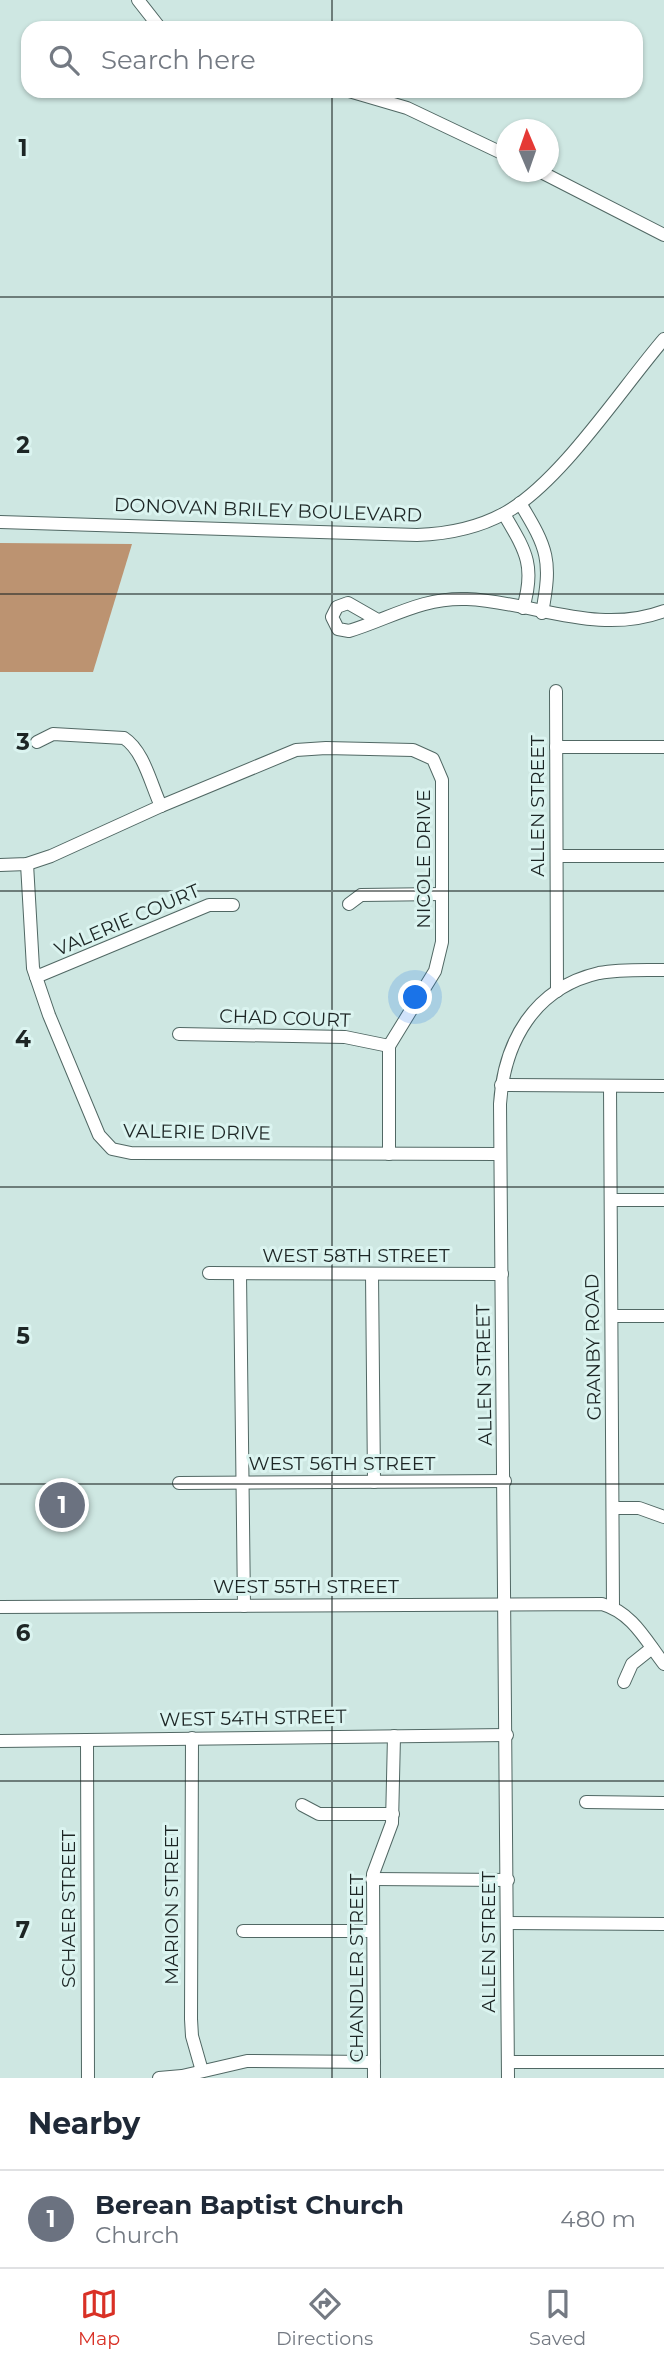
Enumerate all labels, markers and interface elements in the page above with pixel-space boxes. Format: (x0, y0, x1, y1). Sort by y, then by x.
search box (21, 21, 643, 98)
icon: search (45, 41, 83, 79)
text: Search here (101, 44, 256, 76)
north arrow (496, 119, 559, 182)
text: 1 (18, 134, 28, 162)
text: 2 (16, 431, 30, 459)
street label: DONOVAN BRILEY BOULEVARD (113, 493, 423, 527)
text: 3 (15, 728, 30, 756)
street label: ALLEN STREET (526, 735, 549, 877)
street label: NICOLE DRIVE (412, 789, 435, 929)
street label: VALERIE COURT (51, 879, 203, 961)
your location (398, 980, 432, 1014)
street label: CHAD COURT (219, 1004, 351, 1032)
text: 4 (15, 1025, 31, 1053)
street label: VALERIE DRIVE (123, 1119, 271, 1145)
street label: WEST 58TH STREET (262, 1244, 450, 1267)
street label: GRANBY ROAD (580, 1273, 606, 1421)
street label: ALLEN STREET (471, 1304, 497, 1446)
text: 5 (16, 1322, 30, 1350)
street label: WEST 56TH STREET (249, 1452, 436, 1475)
pin: 1 (39, 1479, 85, 1531)
street label: WEST 55TH STREET (213, 1575, 399, 1598)
text: 6 (16, 1619, 31, 1647)
street label: WEST 54TH STREET (159, 1705, 347, 1731)
street label: MARION STREET (160, 1825, 183, 1985)
street label: SCHAER STREET (57, 1830, 80, 1988)
street label: ALLEN STREET (477, 1871, 500, 2013)
street label: CHANDLER STREET (345, 1874, 368, 2062)
text: 7 (16, 1916, 30, 1944)
text: Nearby (28, 2105, 140, 2142)
text: Berean Baptist Church (95, 2189, 404, 2221)
text: 1 (46, 2205, 56, 2233)
text: 480 m (560, 2205, 636, 2233)
text: Church (95, 2221, 180, 2249)
tab: Map (78, 2285, 120, 2350)
tab: Directions (276, 2285, 373, 2350)
tab: Saved (529, 2285, 586, 2350)

